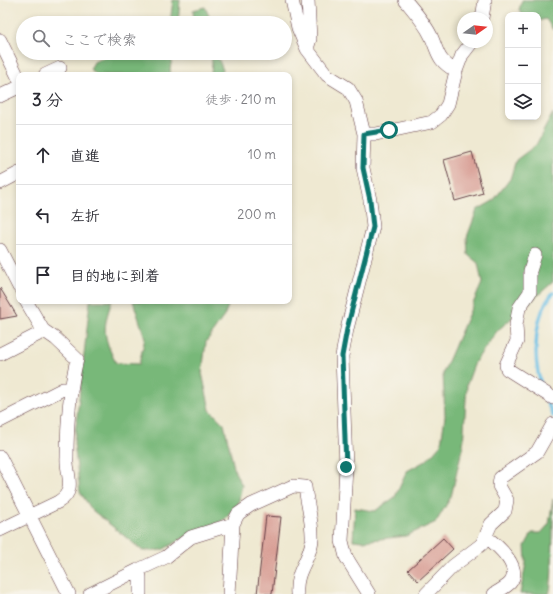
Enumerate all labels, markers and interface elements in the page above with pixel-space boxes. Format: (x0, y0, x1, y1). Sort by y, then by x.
north arrow (457, 12, 493, 48)
map controls (505, 12, 541, 120)
button: + (505, 12, 541, 48)
search box (16, 16, 292, 60)
icon: search (30, 27, 52, 49)
text: ここで検索 (62, 30, 137, 49)
button: − (505, 48, 541, 84)
button: layers (505, 84, 541, 120)
text: 3 分 (32, 89, 63, 111)
text: 徒歩 · 210 m (206, 91, 276, 108)
route start (380, 121, 398, 139)
icon: ahead (32, 144, 54, 166)
text: 直進 (70, 146, 100, 165)
text: 10 m (248, 146, 276, 163)
icon: left (32, 204, 54, 226)
text: 左折 (70, 206, 100, 225)
text: 200 m (237, 206, 276, 223)
icon: arrive (32, 264, 54, 286)
text: 目的地に到着 (70, 266, 160, 285)
route end (337, 458, 355, 476)

